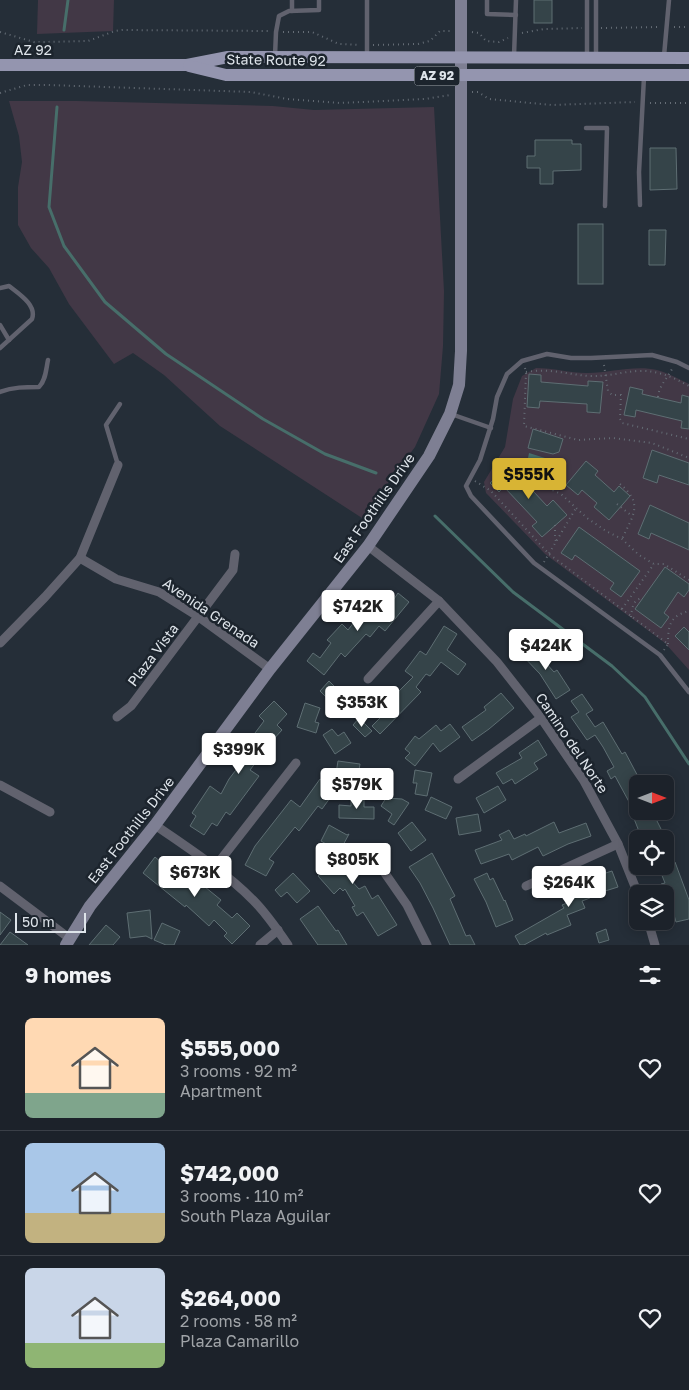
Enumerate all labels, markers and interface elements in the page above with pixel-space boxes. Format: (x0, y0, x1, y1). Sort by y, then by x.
street label: AZ 92 (14, 41, 52, 58)
street label: State Route 92 (226, 50, 326, 69)
road number: AZ 92 (414, 66, 460, 85)
street label: East Foothills Drive (329, 449, 418, 566)
pin: $555K (494, 458, 564, 500)
text: $555K (503, 464, 555, 484)
street label: Avenida Grenada (160, 574, 263, 651)
pin: $742K (323, 590, 393, 632)
text: $742K (333, 596, 383, 616)
street label: Plaza Vista (123, 620, 182, 689)
pin: $424K (511, 628, 581, 671)
text: $424K (520, 635, 572, 655)
pin: $353K (327, 686, 397, 728)
street label: Camino del Norte (533, 689, 612, 796)
text: $353K (336, 692, 388, 712)
pin: $399K (204, 732, 274, 775)
text: $399K (213, 739, 265, 759)
pin: $579K (322, 768, 392, 810)
street label: East Foothills Drive (84, 773, 177, 886)
text: $579K (332, 774, 382, 794)
north arrow (629, 775, 674, 820)
map controls (629, 775, 674, 930)
button: locate (629, 830, 674, 875)
pin: $805K (318, 842, 388, 885)
text: $805K (327, 849, 379, 869)
pin: $673K (160, 856, 230, 898)
text: $673K (170, 862, 220, 882)
pin: $264K (534, 866, 604, 908)
text: $264K (543, 872, 595, 892)
button: layers (629, 885, 674, 930)
scale bar (15, 910, 86, 933)
text: 50 m (22, 913, 55, 930)
icon: filters (636, 961, 664, 989)
text: 9 homes (25, 962, 111, 988)
text: $555,000 (180, 1035, 280, 1061)
icon: home (65, 1038, 125, 1098)
icon: heart (636, 1054, 664, 1082)
text: 3 rooms · 92 m² (180, 1061, 297, 1081)
text: Apartment (180, 1081, 262, 1101)
text: $742,000 (180, 1160, 279, 1186)
icon: home (65, 1163, 125, 1223)
icon: heart (636, 1179, 664, 1207)
text: 3 rooms · 110 m² (180, 1186, 303, 1206)
text: South Plaza Aguilar (180, 1206, 330, 1226)
text: $264,000 (180, 1285, 281, 1311)
icon: home (65, 1288, 125, 1348)
icon: heart (636, 1304, 664, 1332)
text: 2 rooms · 58 m² (180, 1311, 297, 1331)
text: Plaza Camarillo (180, 1331, 299, 1351)

